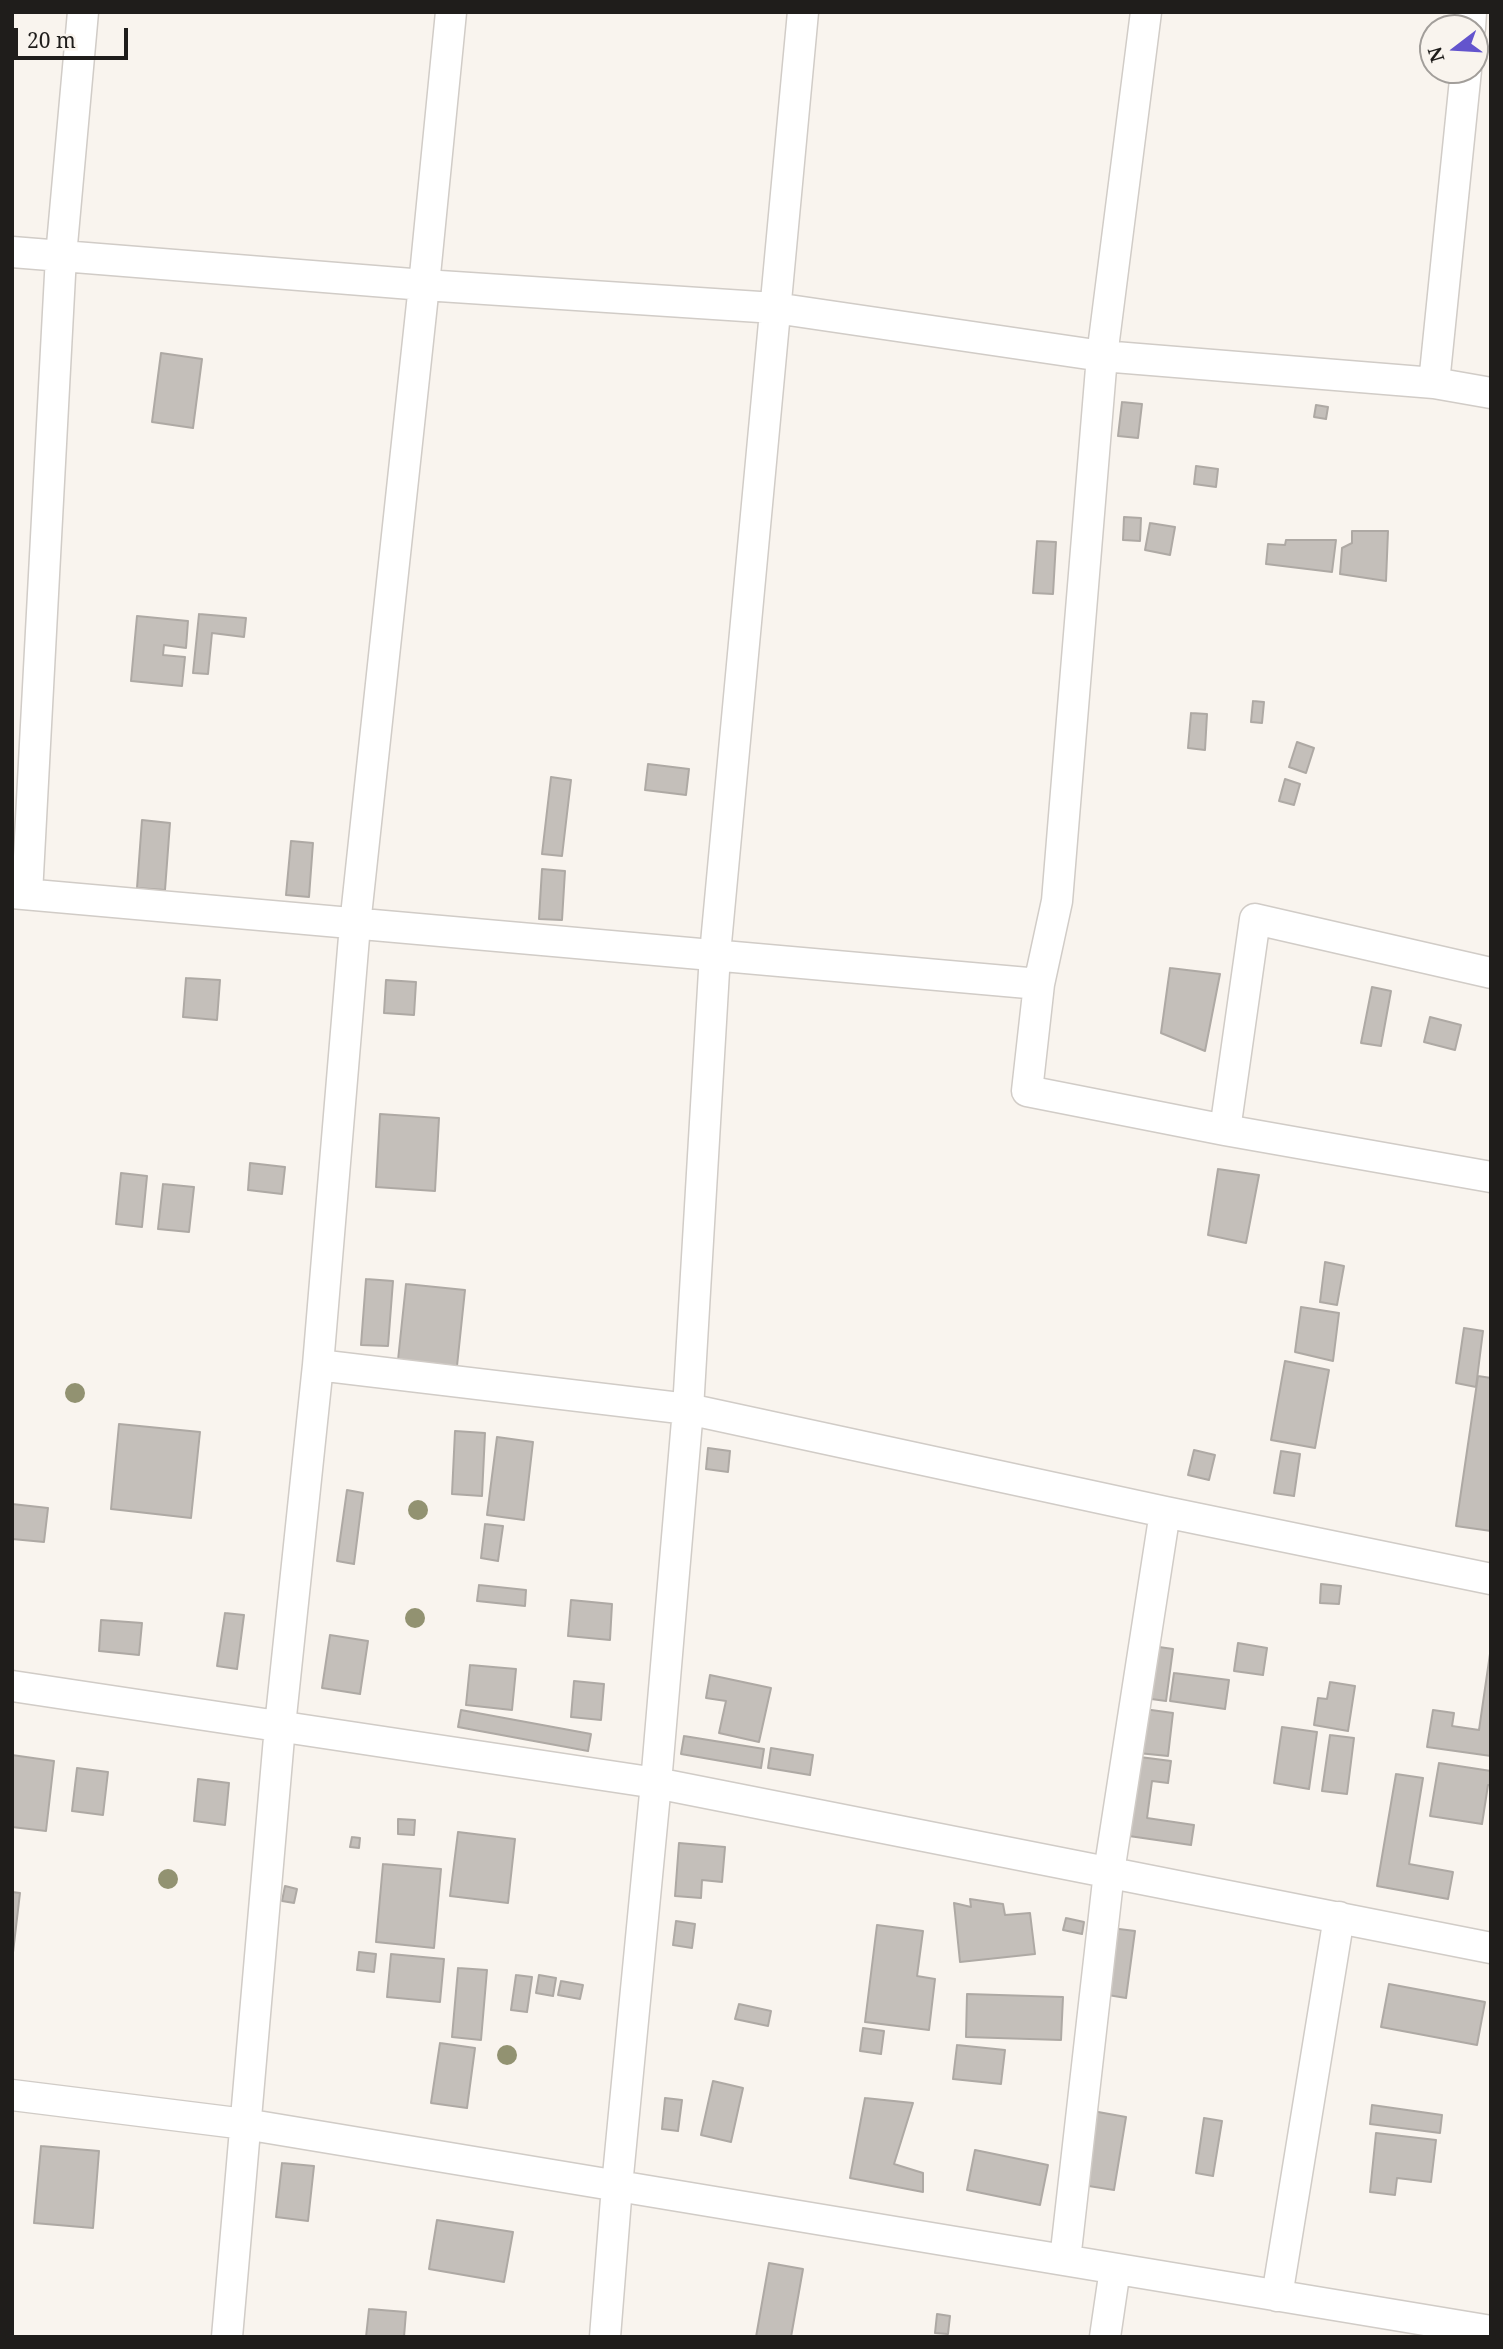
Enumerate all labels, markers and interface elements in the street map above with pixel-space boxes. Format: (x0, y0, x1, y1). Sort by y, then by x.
scale bar (18, 14, 131, 58)
north arrow (1419, 14, 1489, 84)
text: 20 m (27, 26, 76, 54)
text: N (1421, 44, 1450, 66)

